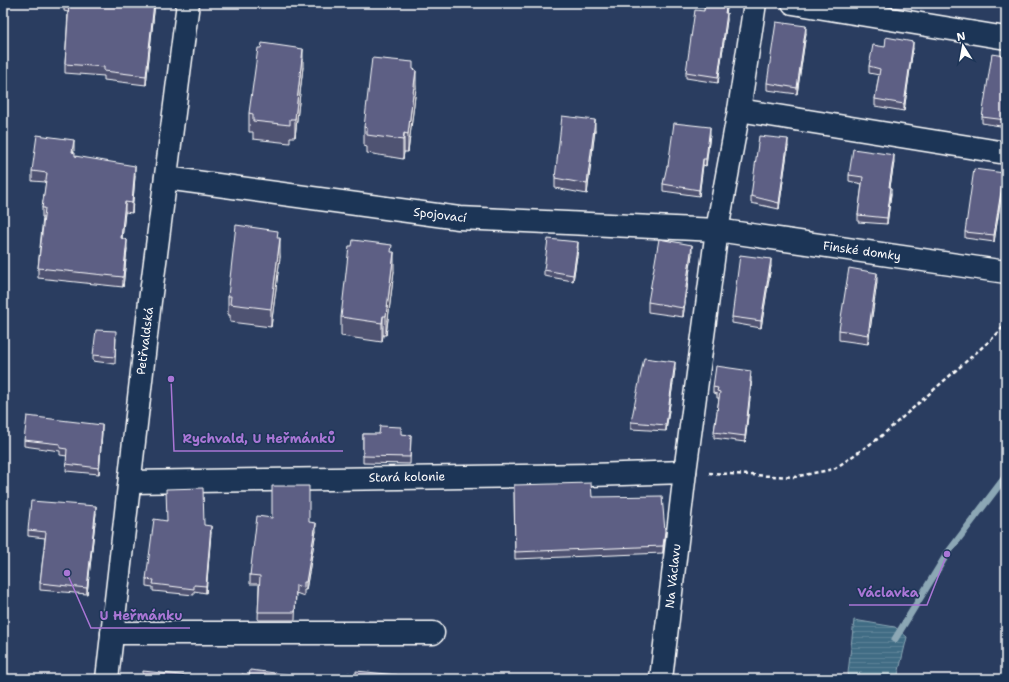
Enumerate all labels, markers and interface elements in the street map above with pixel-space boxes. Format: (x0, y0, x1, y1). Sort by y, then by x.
north arrow (943, 26, 983, 66)
text: N (955, 28, 967, 45)
street label: Spojovací (413, 204, 468, 226)
street label: Finské domky (822, 238, 902, 264)
street label: Petřvaldská (133, 306, 157, 376)
callout: Rychvald, U Heřmánků (174, 426, 343, 451)
text: Rychvald, U Heřmánků (183, 430, 335, 447)
street label: Stará kolonie (369, 468, 446, 486)
street label: Na Václavu (662, 543, 684, 609)
callout: Václavka (849, 580, 927, 605)
text: Václavka (857, 584, 919, 601)
callout: U Heřmánku (91, 603, 190, 628)
text: U Heřmánku (100, 607, 182, 624)

